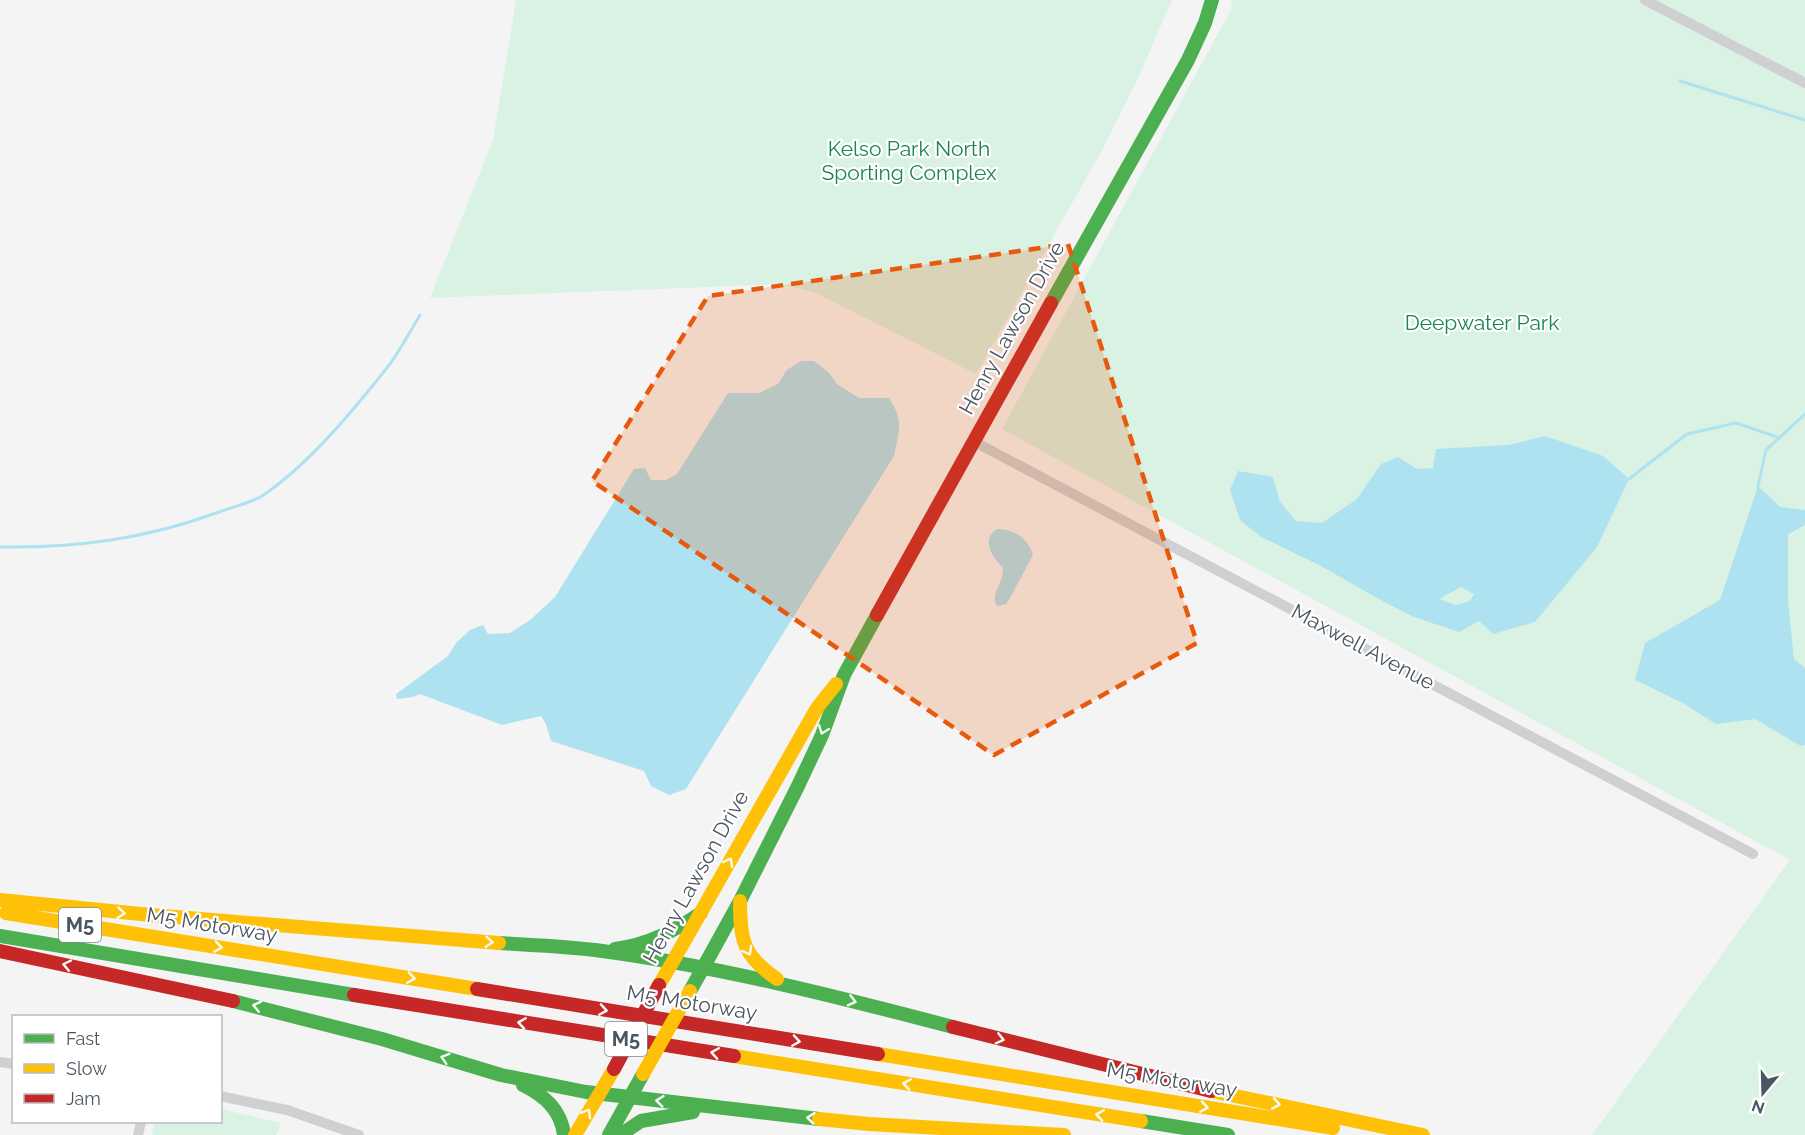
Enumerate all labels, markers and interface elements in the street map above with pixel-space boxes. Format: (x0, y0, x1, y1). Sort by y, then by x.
park label: Kelso Park North Sporting Complex (821, 136, 997, 185)
street label: Henry Lawson Drive (954, 237, 1070, 419)
park label: Deepwater Park (1405, 310, 1559, 335)
street label: Maxwell Avenue (1287, 598, 1439, 695)
one-way arrow (818, 724, 831, 735)
street label: Henry Lawson Drive (638, 786, 754, 968)
one-way arrow (722, 858, 733, 868)
street label: M5 Motorway (145, 902, 279, 947)
one-way arrow (116, 906, 125, 919)
road number: M5 (59, 908, 101, 942)
one-way arrow (485, 935, 494, 948)
one-way arrow (214, 941, 223, 953)
one-way arrow (741, 945, 752, 955)
one-way arrow (62, 959, 72, 972)
one-way arrow (406, 972, 415, 984)
street label: M5 Motorway (625, 980, 759, 1025)
one-way arrow (847, 994, 857, 1007)
one-way arrow (252, 1001, 262, 1014)
one-way arrow (599, 1003, 608, 1015)
legend (12, 1015, 222, 1123)
one-way arrow (517, 1017, 527, 1029)
road number: M5 (605, 1022, 647, 1056)
text: Fast (66, 1028, 100, 1049)
one-way arrow (995, 1032, 1005, 1045)
one-way arrow (790, 1034, 800, 1047)
one-way arrow (710, 1048, 719, 1060)
one-way arrow (440, 1053, 451, 1065)
street label: M5 Motorway (1105, 1057, 1239, 1102)
text: Slow (66, 1058, 107, 1079)
north arrow (1733, 1063, 1793, 1123)
one-way arrow (903, 1078, 913, 1091)
text: Jam (66, 1088, 101, 1109)
one-way arrow (656, 1095, 665, 1108)
text: N (1749, 1096, 1767, 1118)
one-way arrow (1271, 1097, 1281, 1110)
one-way arrow (1199, 1100, 1208, 1112)
one-way arrow (580, 1109, 592, 1120)
one-way arrow (1095, 1109, 1105, 1121)
one-way arrow (807, 1112, 816, 1125)

